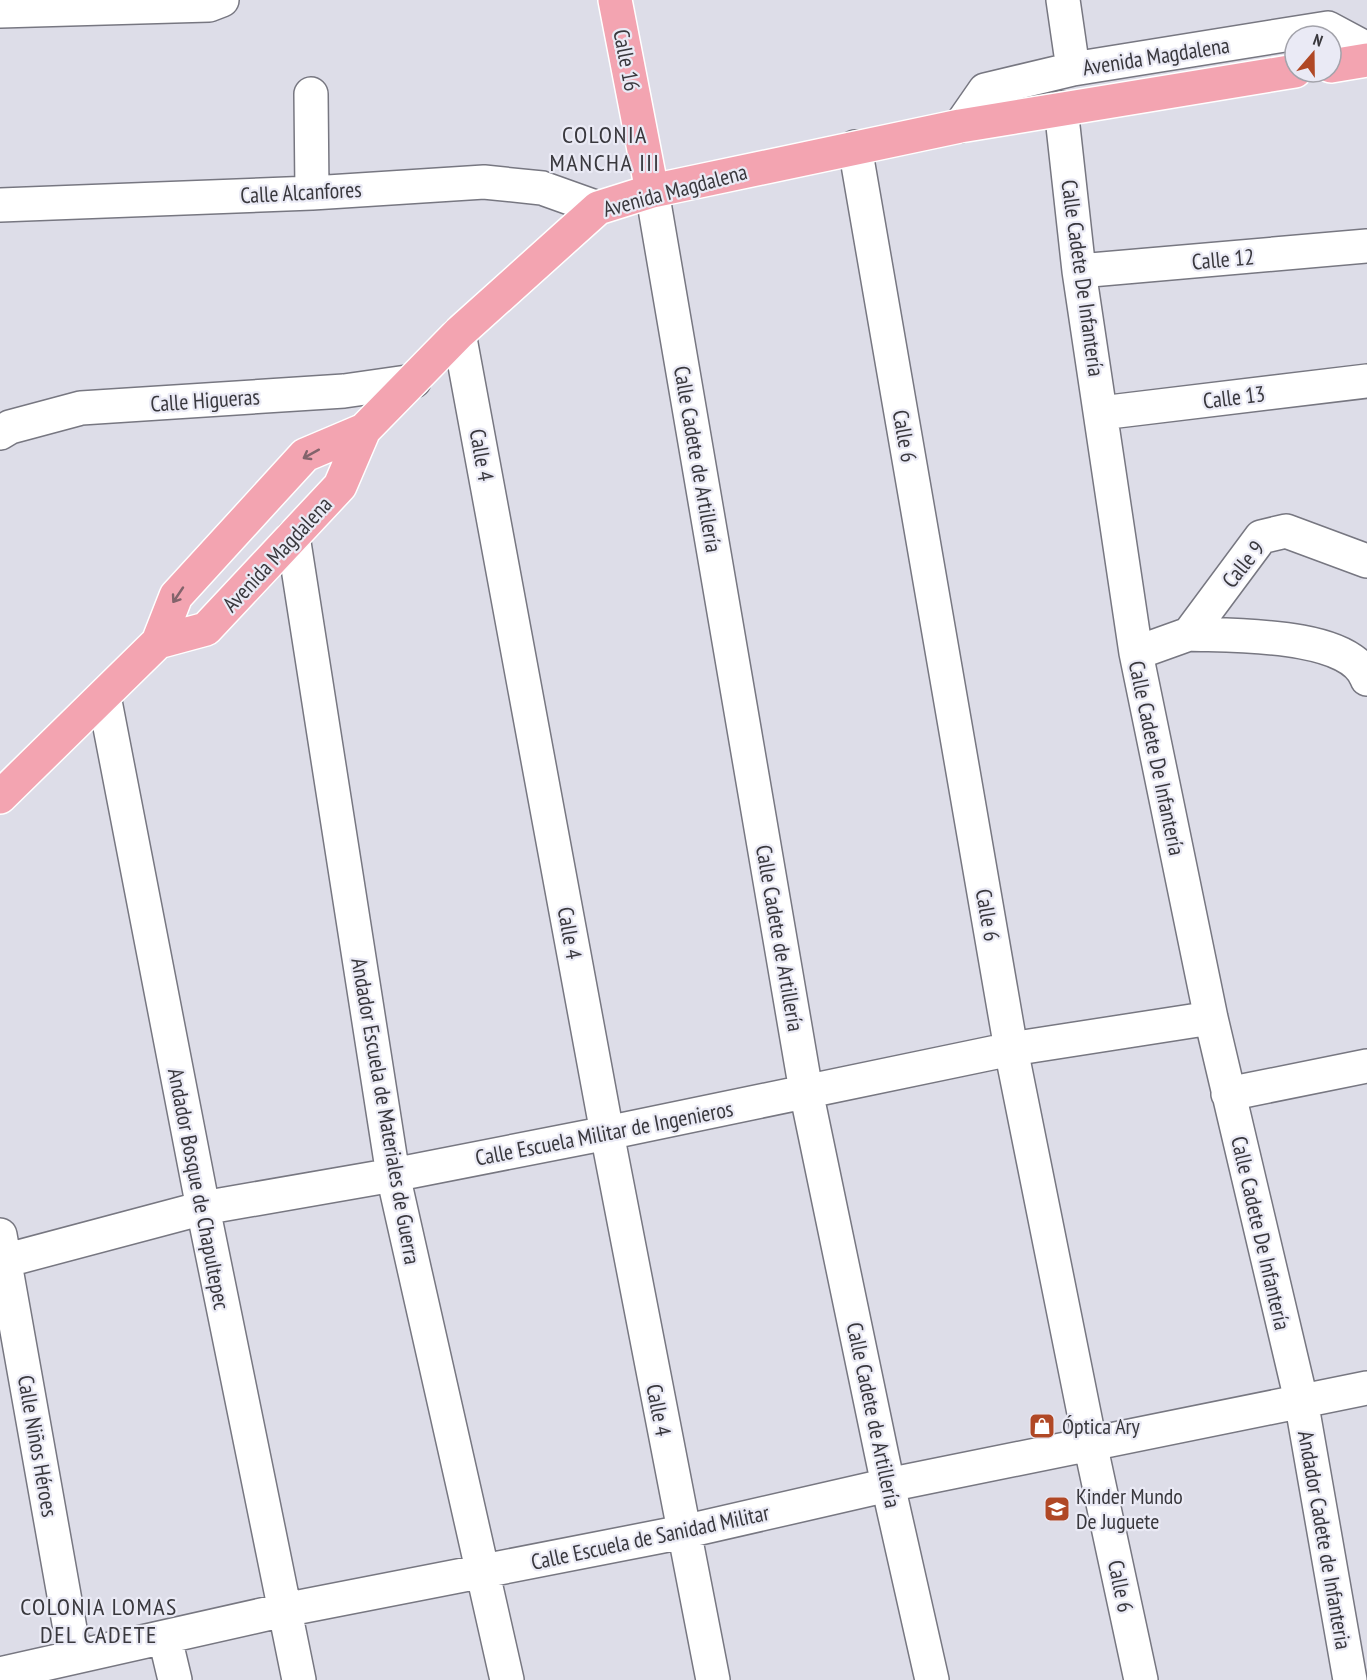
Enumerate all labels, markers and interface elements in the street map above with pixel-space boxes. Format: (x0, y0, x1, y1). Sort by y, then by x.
north arrow (1283, 24, 1343, 84)
street label: Calle 16 (607, 27, 647, 93)
text: N (1311, 29, 1326, 51)
street label: Avenida Magdalena (1081, 31, 1231, 81)
district label: COLONIA MANCHA III (550, 119, 660, 178)
street label: Avenida Magdalena (600, 157, 750, 223)
street label: Calle Alcanfores (240, 175, 362, 209)
street label: Calle Cadete De Infantería (1055, 178, 1111, 378)
street label: Calle 12 (1191, 242, 1255, 276)
street label: Calle Cadete de Artillería (668, 364, 728, 554)
street label: Calle 13 (1201, 379, 1267, 415)
street label: Calle Higueras (149, 382, 261, 418)
street label: Calle 6 (887, 408, 923, 464)
street label: Calle 4 (464, 427, 500, 483)
one-way arrow (303, 448, 320, 460)
street label: Avenida Magdalena (216, 490, 338, 618)
street label: Calle 9 (1216, 535, 1270, 593)
one-way arrow (172, 587, 185, 604)
street label: Calle Cadete De Infantería (1123, 658, 1191, 858)
street label: Calle Cadete de Artillería (750, 843, 810, 1033)
street label: Calle 6 (970, 887, 1006, 943)
street label: Calle 4 (552, 905, 588, 961)
street label: Andador Escuela de Materiales de Guerra (345, 956, 427, 1266)
street label: Andador Bosque de Chapultepec (162, 1066, 236, 1312)
street label: Calle Escuela Militar de Ingenieros (473, 1094, 735, 1172)
street label: Calle Cadete De Infantería (1225, 1133, 1297, 1333)
street label: Calle Cadete de Artillería (841, 1320, 907, 1510)
street label: Calle Niños Héroes (12, 1373, 64, 1519)
street label: Calle 4 (640, 1382, 678, 1439)
shop icon: Óptica Ary (1027, 1411, 1057, 1441)
place label: Óptica Ary (1062, 1412, 1141, 1440)
street label: Andador Cadete de Infanteria (1292, 1428, 1358, 1652)
place label: Kinder Mundo De Juguete (1076, 1482, 1183, 1535)
school or university icon: Kinder Mundo De Juguete (1042, 1494, 1072, 1524)
street label: Calle Escuela de Sanidad Militar (528, 1498, 772, 1576)
street label: Calle 6 (1102, 1557, 1140, 1615)
district label: COLONIA LOMAS DEL CADETE (20, 1591, 178, 1650)

